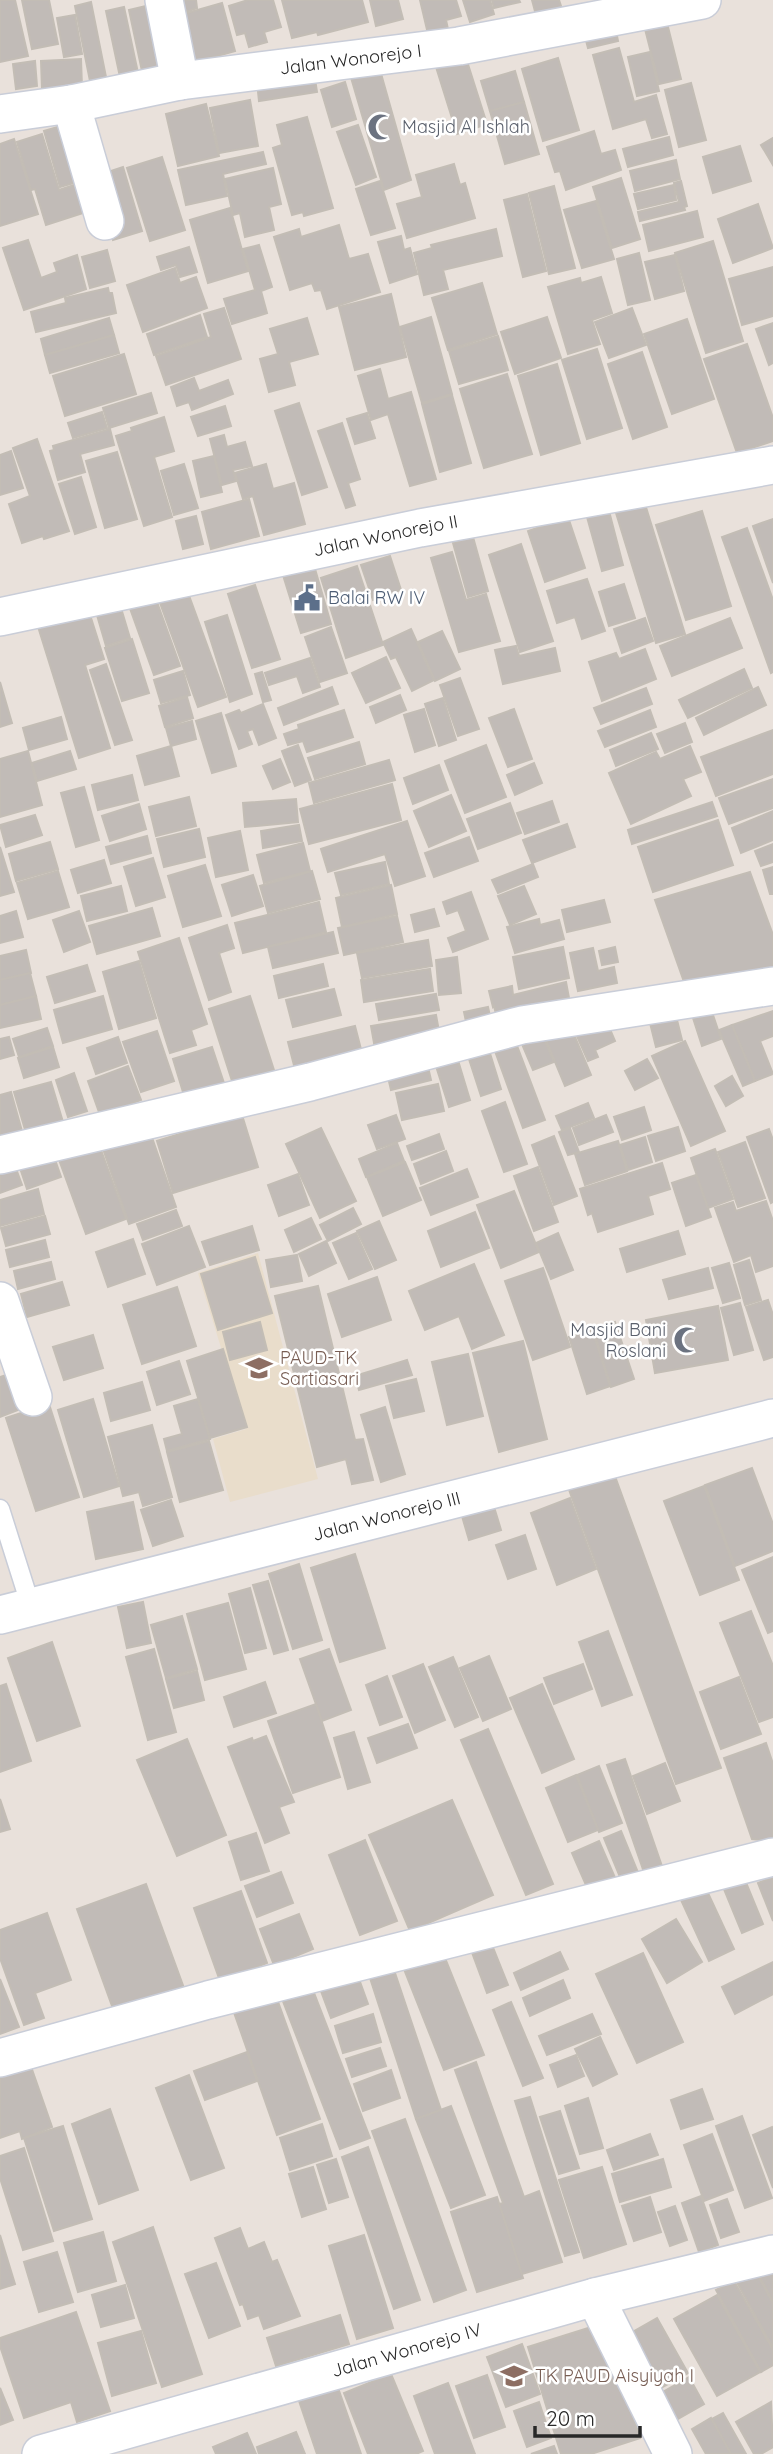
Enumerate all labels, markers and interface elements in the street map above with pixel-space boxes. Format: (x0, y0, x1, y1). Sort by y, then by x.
street label: Jalan Wonorejo I (278, 39, 423, 79)
mosque icon: Masjid Al Ishlah (366, 112, 396, 142)
place label: Masjid Al Ishlah (402, 115, 530, 138)
street label: Jalan Wonorejo II (311, 509, 460, 561)
public building icon: Balai RW IV (292, 583, 322, 613)
place label: Balai RW IV (328, 586, 425, 609)
place label: Masjid Bani Roslani (570, 1318, 666, 1362)
mosque icon: Masjid Bani Roslani (672, 1325, 702, 1355)
place label: PAUD-TK Sartiasari (280, 1346, 359, 1390)
school or university icon: PAUD-TK Sartiasari (244, 1353, 274, 1383)
street label: Jalan Wonorejo III (310, 1486, 463, 1546)
street label: Jalan Wonorejo IV (329, 2318, 484, 2382)
school or university icon: TK PAUD Aisyiyah I (499, 2361, 529, 2391)
place label: TK PAUD Aisyiyah I (535, 2364, 694, 2387)
scale bar (535, 2394, 640, 2438)
text: 20 m (546, 2405, 595, 2431)

